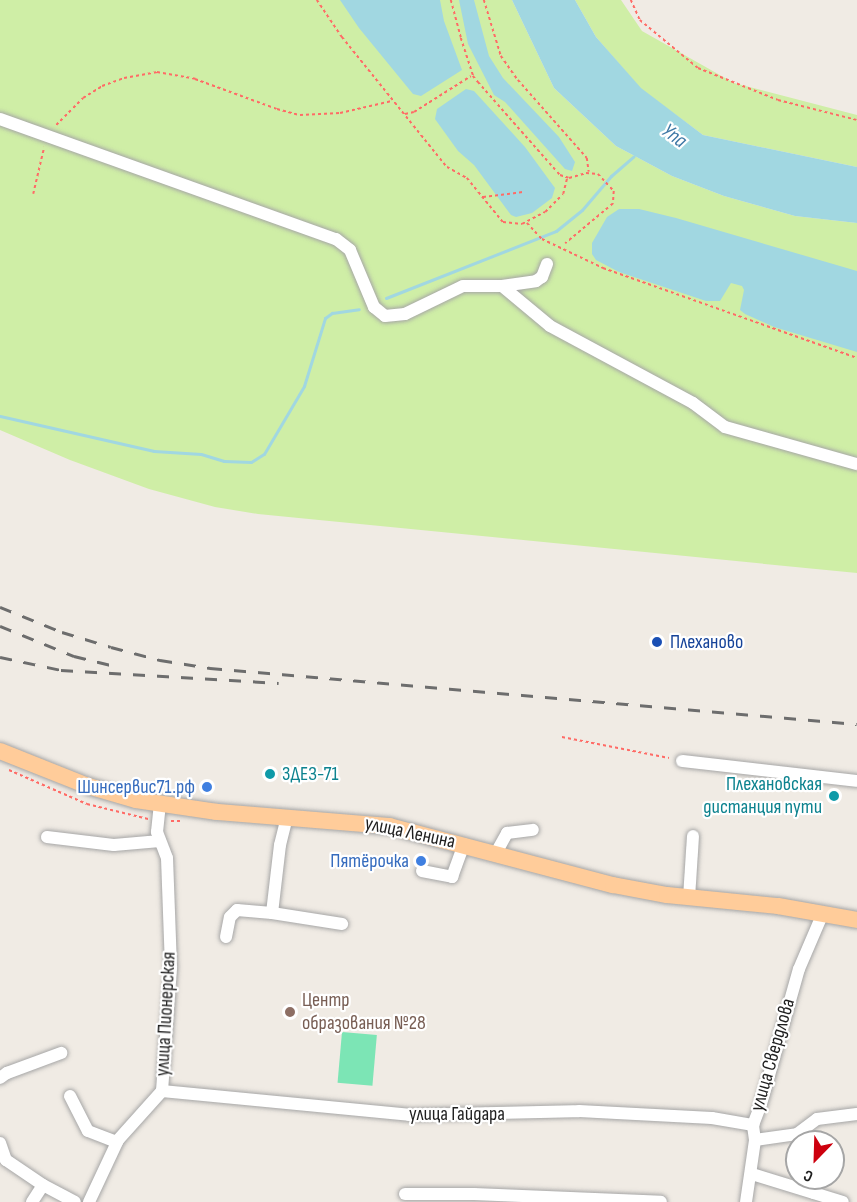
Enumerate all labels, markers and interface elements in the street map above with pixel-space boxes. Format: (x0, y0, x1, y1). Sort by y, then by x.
water label: Упа (656, 118, 692, 154)
place label: Плеханово (670, 630, 743, 654)
marker: Плеханово (648, 633, 666, 651)
place label: 3ДЕЗ-71 (282, 762, 339, 786)
marker: 3ДЕЗ-71 (263, 767, 277, 781)
place label: Плехановская дистанция пути (703, 772, 822, 819)
place label: Шинсервис71.рф (77, 775, 195, 799)
marker: Шинсервис71.рф (200, 780, 214, 794)
marker: Плехановская дистанция пути (827, 789, 841, 803)
street label: улица Ленина (363, 812, 457, 854)
place label: Пятёрочка (330, 849, 409, 873)
marker: Пятёрочка (414, 854, 428, 868)
street label: улица Пионерская (151, 951, 181, 1077)
place label: Центр образования №28 (302, 988, 426, 1035)
street label: улица Свердлова (745, 996, 801, 1114)
marker: Центр образования №28 (283, 1005, 297, 1019)
street label: улица Гайдара (409, 1102, 505, 1126)
north arrow (785, 1130, 845, 1190)
text: С (801, 1165, 816, 1186)

